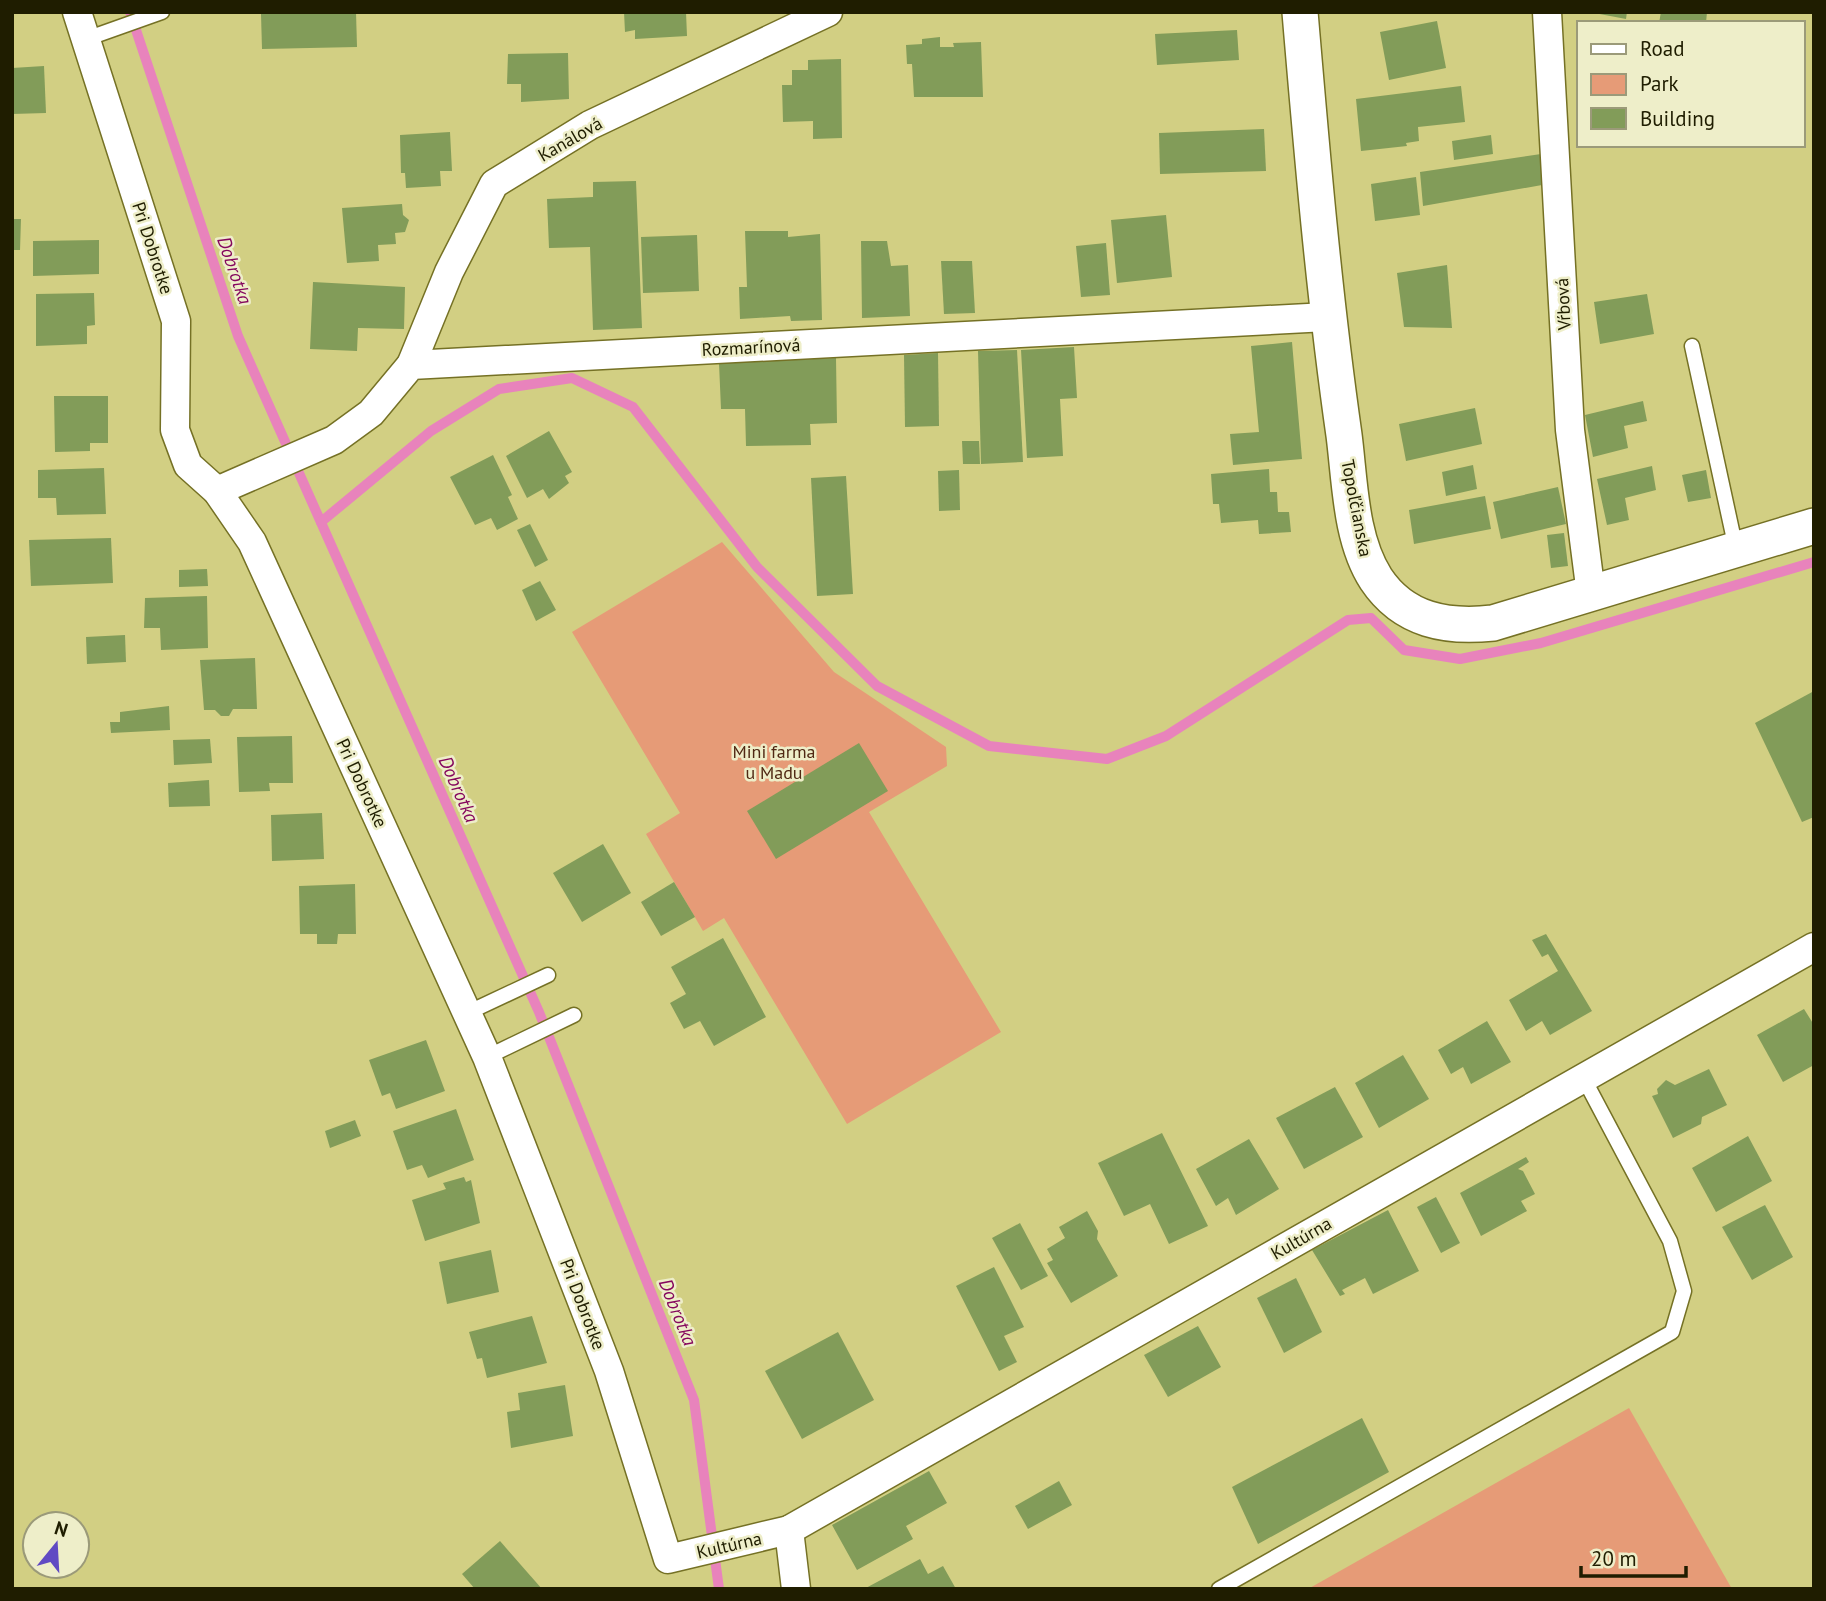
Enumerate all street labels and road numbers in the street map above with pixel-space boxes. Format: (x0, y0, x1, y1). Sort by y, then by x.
street label: Kanálová (534, 111, 606, 167)
street label: Pri Dobrotke (127, 199, 179, 297)
street label: Vŕbová (1550, 277, 1576, 332)
street label: Rozmarínová (701, 333, 801, 361)
street label: Topoľčianska (1336, 457, 1378, 559)
street label: Pri Dobrotke (331, 735, 393, 831)
street label: Kultúrna (1267, 1212, 1335, 1264)
street label: Pri Dobrotke (555, 1255, 611, 1353)
street label: Kultúrna (694, 1526, 764, 1564)

